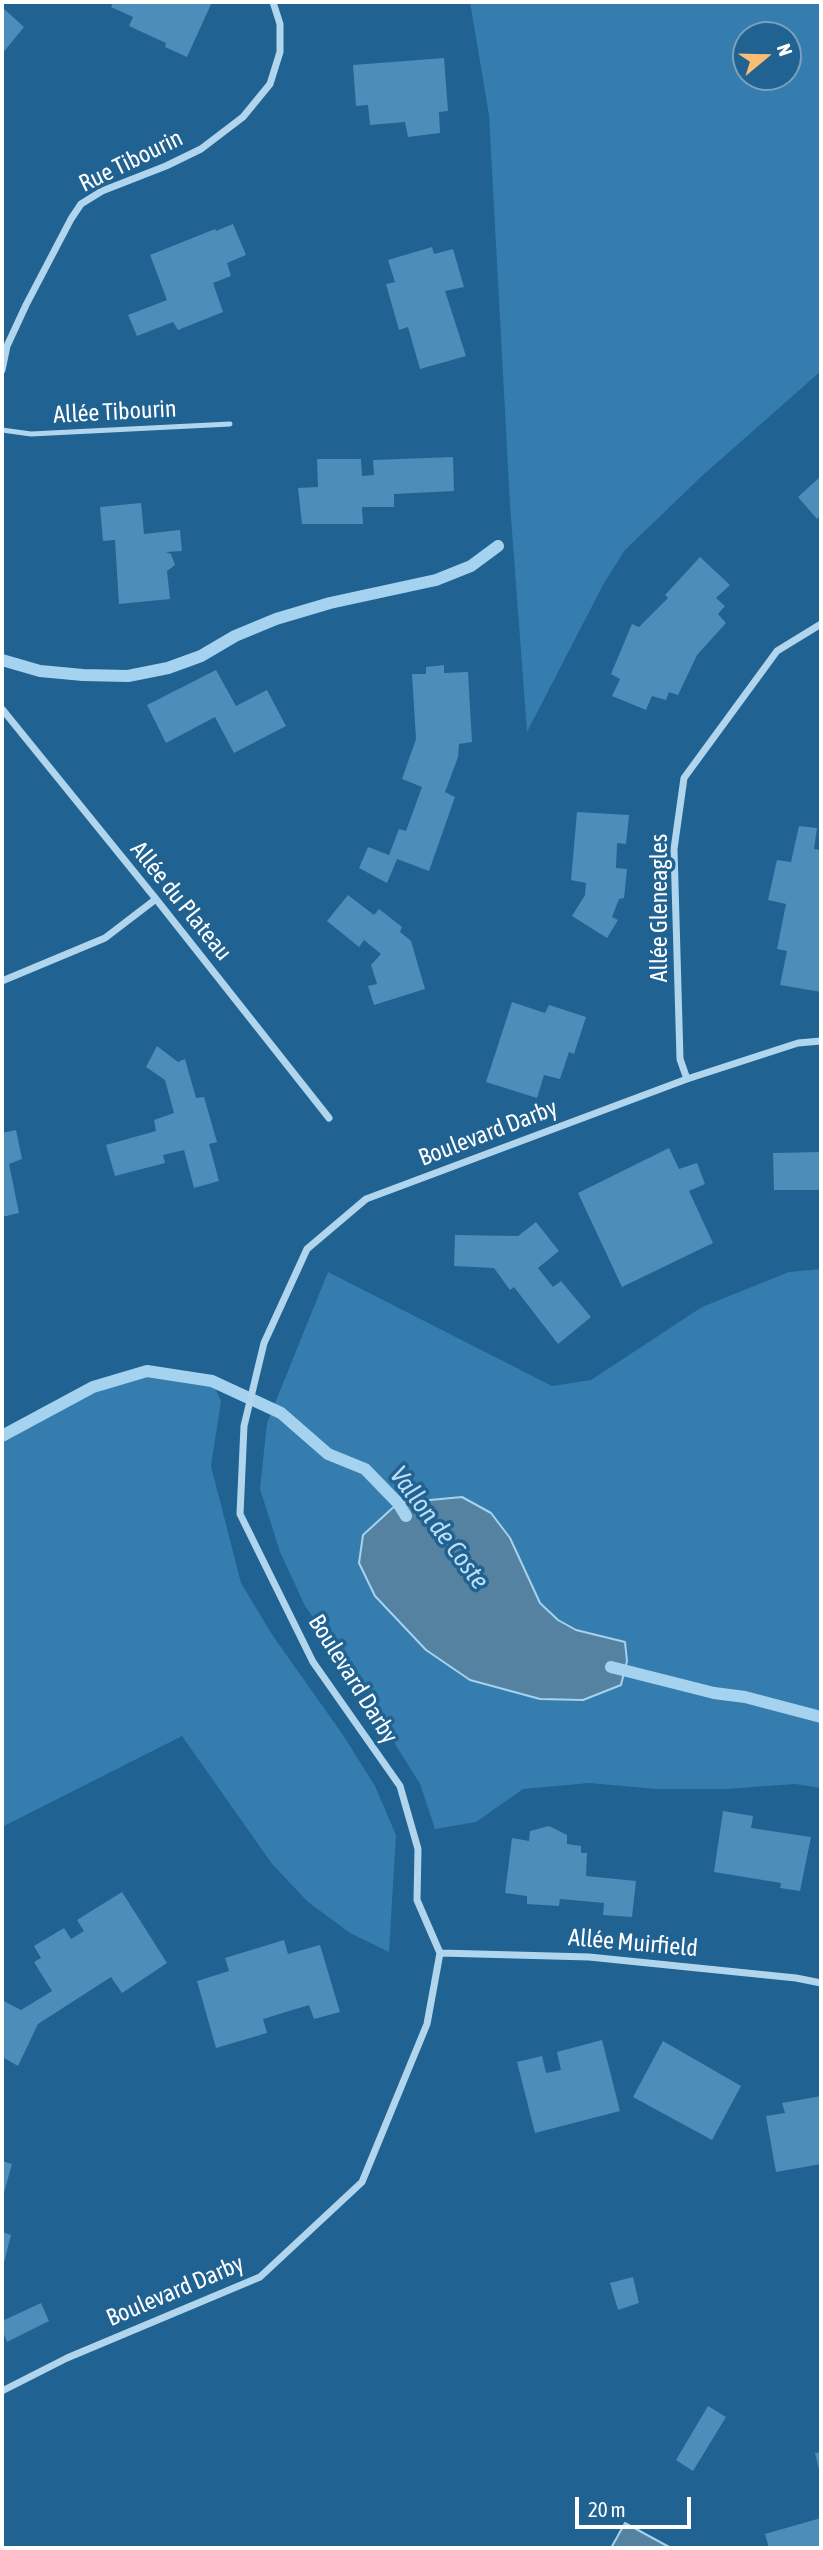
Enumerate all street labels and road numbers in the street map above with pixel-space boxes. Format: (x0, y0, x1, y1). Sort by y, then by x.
street label: Rue Tibourin (74, 124, 188, 198)
street label: Allée Tibourin (53, 394, 177, 430)
street label: Allée Gleneagles (645, 834, 673, 982)
street label: Allée du Plateau (124, 836, 238, 966)
street label: Boulevard Darby (415, 1093, 561, 1173)
street label: Boulevard Darby (302, 1609, 404, 1749)
street label: Allée Muirfield (567, 1923, 699, 1963)
street label: Boulevard Darby (102, 2249, 248, 2333)

